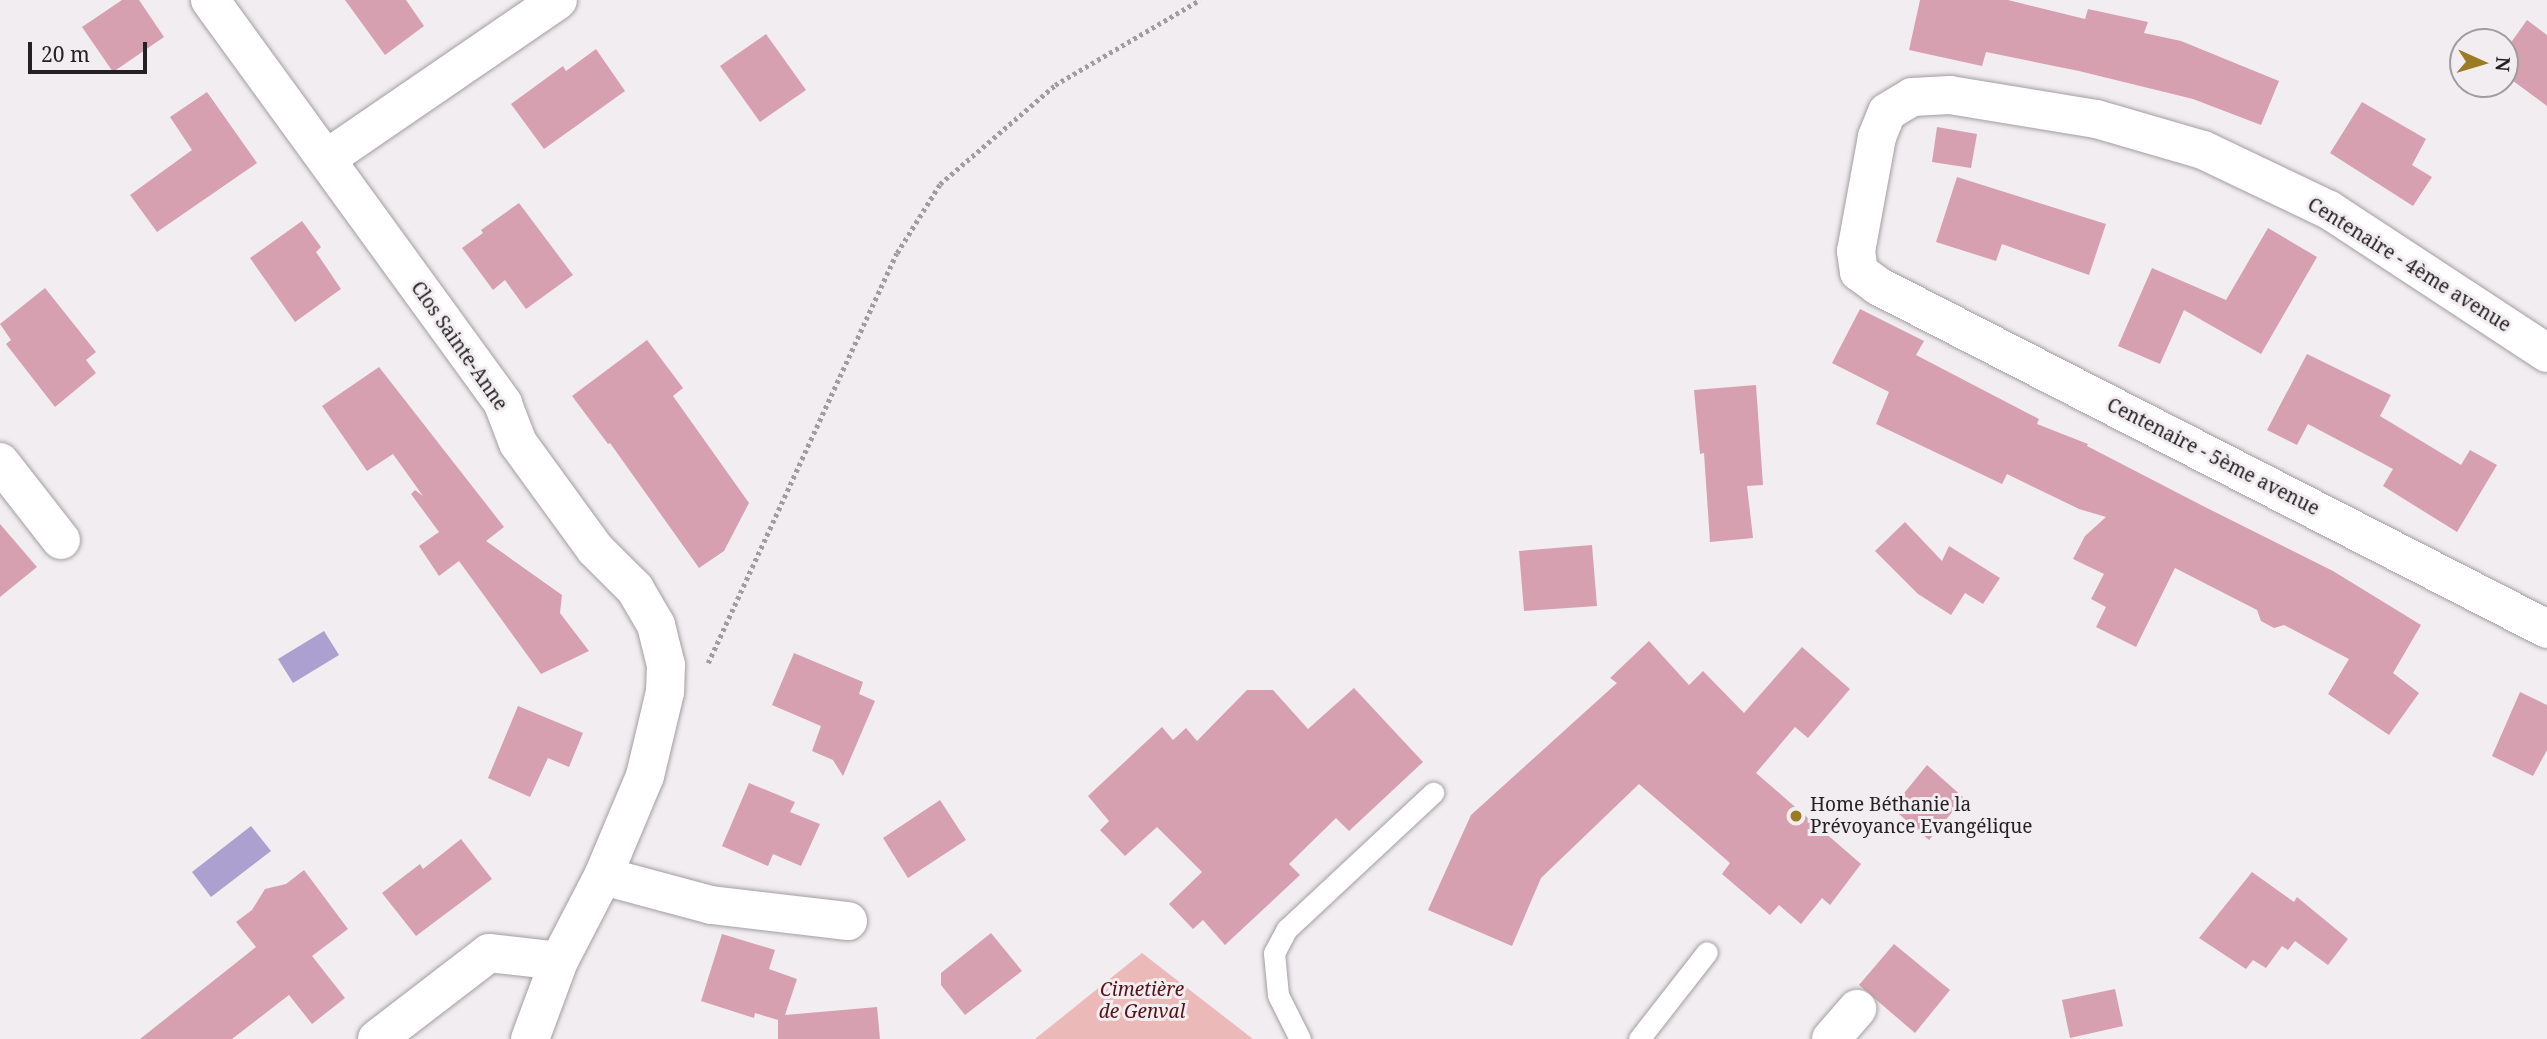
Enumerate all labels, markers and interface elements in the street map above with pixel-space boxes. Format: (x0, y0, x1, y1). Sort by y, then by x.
scale bar (32, 28, 150, 72)
north arrow (2449, 28, 2519, 98)
text: 20 m (41, 40, 90, 68)
text: N (2489, 56, 2516, 73)
street label: Centenaire - 4ème avenue (2303, 193, 2515, 337)
street label: Clos Sainte-Anne (406, 277, 512, 415)
street label: Centenaire - 5ème avenue (2103, 393, 2323, 521)
place label: Home Béthanie la Prévoyance Evangélique (1810, 794, 2032, 838)
marker: Home Béthanie la Prévoyance Evangélique (1788, 808, 1804, 824)
park label: Cimetière de Genval (1099, 979, 1185, 1023)

